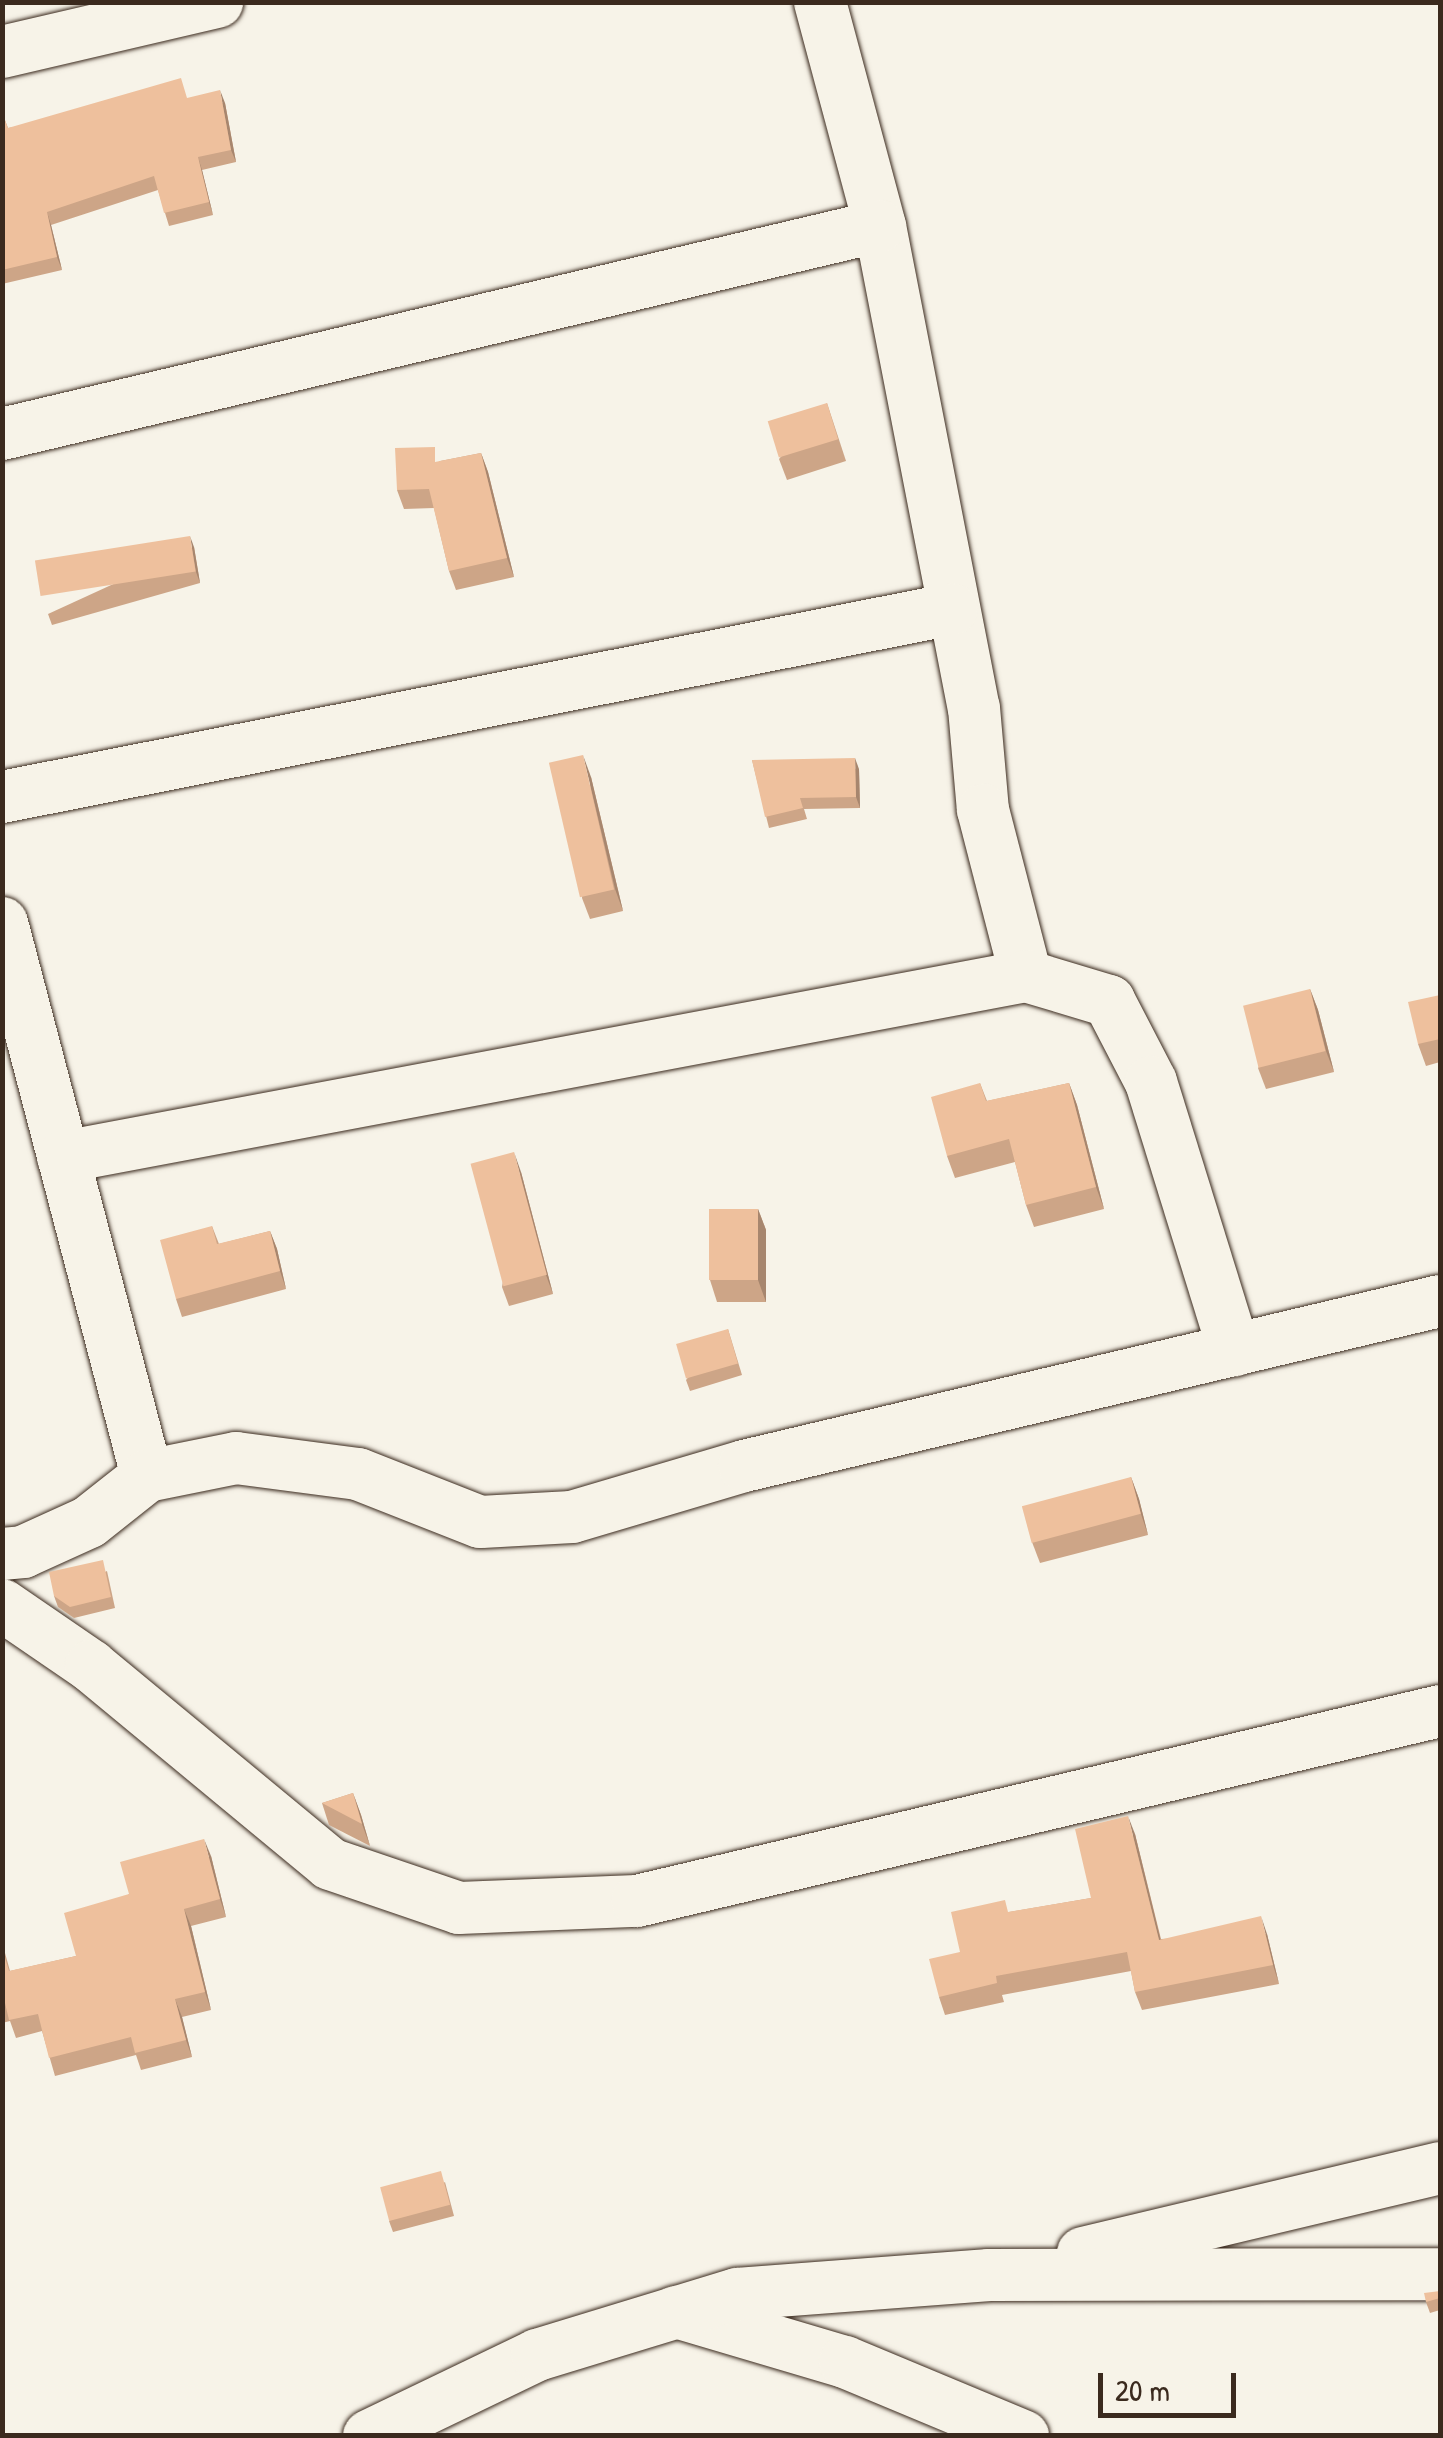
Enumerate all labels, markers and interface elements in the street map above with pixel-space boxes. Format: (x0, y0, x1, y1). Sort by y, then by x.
scale bar (1103, 2353, 1240, 2415)
text: 20 m (1115, 2370, 1170, 2410)

